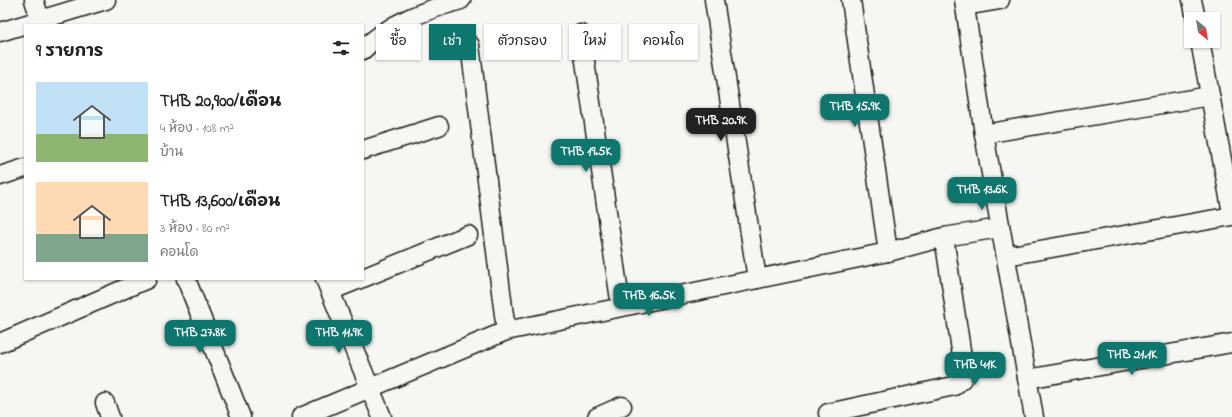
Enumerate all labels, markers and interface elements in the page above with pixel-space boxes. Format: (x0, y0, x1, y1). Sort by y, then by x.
north arrow (1184, 12, 1220, 48)
map controls (1184, 12, 1220, 48)
chip: ซื้อ (376, 24, 421, 60)
chip: เช่า (429, 24, 476, 60)
chip: ตัวกรอง (484, 24, 561, 60)
chip: ใหม่ (569, 24, 621, 60)
chip: คอนโด (629, 24, 698, 60)
icon: filters (330, 37, 352, 59)
text: 9 รายการ (36, 39, 103, 64)
text: THB 20,900/เดือน (160, 89, 281, 114)
pin: THB 15.9K (809, 94, 901, 128)
text: THB 15.9K (829, 97, 881, 116)
icon: home (68, 98, 116, 146)
pin: THB 20.9K (675, 108, 767, 142)
text: THB 20.9K (695, 111, 747, 130)
text: 4 ห้อง · 108 m² (160, 119, 234, 138)
pin: THB 19.5K (540, 139, 632, 173)
text: THB 19.5K (560, 142, 612, 161)
text: บ้าน (160, 143, 183, 162)
pin: THB 13.6K (936, 177, 1028, 211)
text: THB 13.6K (956, 180, 1008, 199)
text: THB 13,600/เดือน (160, 189, 280, 214)
icon: home (68, 198, 116, 246)
text: 3 ห้อง · 80 m² (160, 219, 230, 238)
text: คอนโด (160, 243, 198, 262)
pin: THB 16.5K (603, 283, 695, 317)
text: THB 16.5K (622, 286, 676, 305)
pin: THB 27.8K (154, 320, 246, 354)
pin: THB 11.9K (293, 320, 385, 354)
text: THB 27.8K (174, 323, 226, 342)
text: THB 11.9K (315, 323, 363, 342)
pin: THB 21.1K (1086, 342, 1178, 376)
text: THB 21.1K (1107, 345, 1157, 364)
pin: THB 41K (938, 352, 1012, 386)
text: THB 41K (954, 355, 996, 374)

